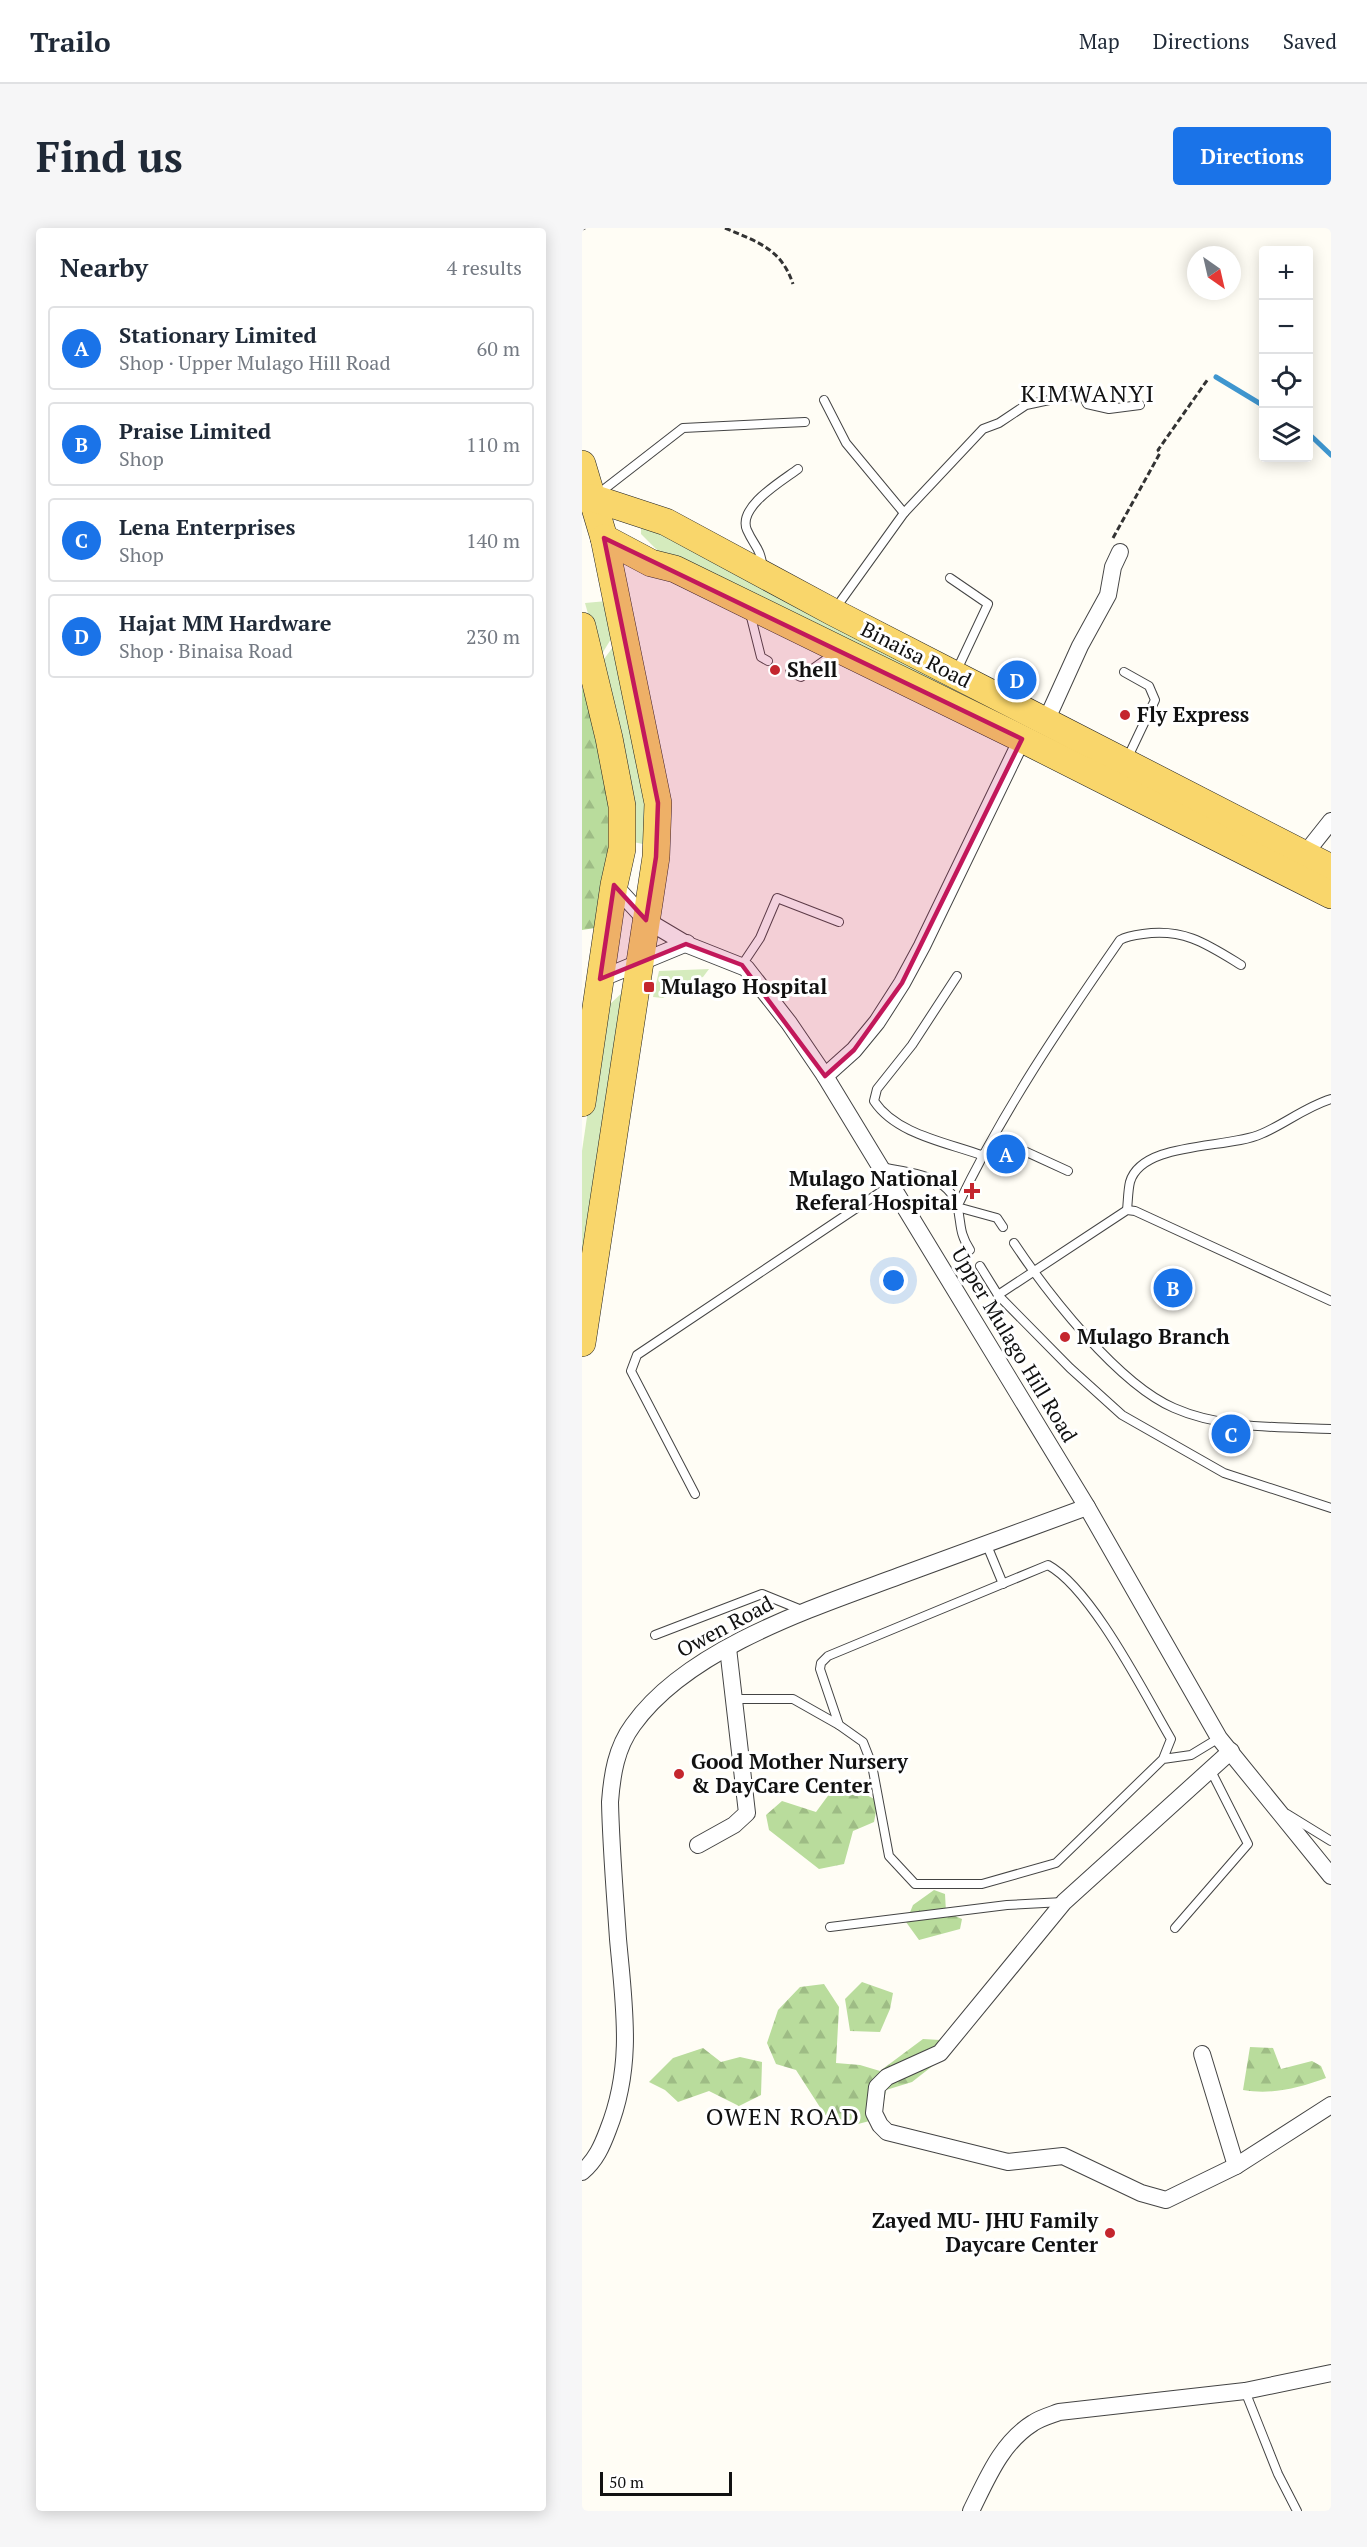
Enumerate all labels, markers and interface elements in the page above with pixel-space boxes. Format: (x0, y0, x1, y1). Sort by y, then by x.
text: Trailo (30, 23, 111, 60)
text: Map (1079, 27, 1120, 55)
text: Directions (1153, 27, 1250, 55)
text: Saved (1283, 27, 1337, 55)
button: Directions (1173, 127, 1331, 185)
text: Find us (36, 128, 183, 184)
north arrow (1187, 246, 1241, 300)
map controls (1259, 246, 1313, 462)
button: + (1259, 246, 1313, 300)
text: Nearby (60, 250, 148, 284)
text: 4 results (447, 254, 522, 281)
button: − (1259, 300, 1313, 354)
text: Stationary Limited (119, 320, 317, 349)
text: A (74, 335, 89, 362)
text: 60 m (477, 335, 520, 362)
text: Shop · Upper Mulago Hill Road (119, 349, 391, 376)
button: locate (1259, 354, 1313, 408)
district label: KIMWANYI (1021, 377, 1155, 409)
button: layers (1259, 408, 1313, 462)
text: Praise Limited (119, 416, 271, 445)
text: B (75, 431, 88, 458)
text: 110 m (466, 431, 520, 458)
text: Shop (119, 445, 164, 472)
text: Lena Enterprises (119, 512, 295, 541)
text: C (75, 527, 88, 554)
text: 140 m (466, 527, 520, 554)
text: Shop (119, 541, 164, 568)
text: Hajat MM Hardware (119, 608, 332, 637)
street label: Binaisa Road (857, 614, 977, 694)
text: D (74, 623, 89, 650)
text: 230 m (466, 623, 520, 650)
text: Shop · Binaisa Road (119, 637, 293, 664)
place label: Shell (787, 655, 837, 683)
pin: D (998, 658, 1036, 702)
marker: Shell (768, 663, 782, 677)
place label: Fly Express (1137, 700, 1249, 728)
marker: Fly Express (1118, 708, 1132, 722)
place label: Mulago Hospital (661, 972, 827, 1000)
marker: Mulago Hospital (642, 980, 656, 994)
pin: A (986, 1132, 1026, 1176)
place label: Mulago National Referal Hospital (789, 1164, 958, 1216)
marker: Mulago National Referal Hospital (963, 1182, 981, 1200)
street label: Upper Mulago Hill Road (945, 1242, 1084, 1447)
your location (879, 1266, 908, 1295)
pin: B (1154, 1266, 1192, 1310)
place label: Mulago Branch (1077, 1322, 1230, 1350)
marker: Mulago Branch (1058, 1330, 1072, 1344)
pin: C (1212, 1412, 1250, 1456)
street label: Owen Road (671, 1589, 778, 1663)
place label: Good Mother Nursery & DayCare Center (691, 1747, 909, 1799)
marker: Good Mother Nursery & DayCare Center (672, 1767, 686, 1781)
district label: OWEN ROAD (706, 2100, 860, 2132)
place label: Zayed MU- JHU Family Daycare Center (872, 2206, 1099, 2258)
marker: Zayed MU- JHU Family Daycare Center (1103, 2226, 1117, 2240)
scale bar (600, 2469, 732, 2496)
text: 50 m (609, 2471, 644, 2493)

